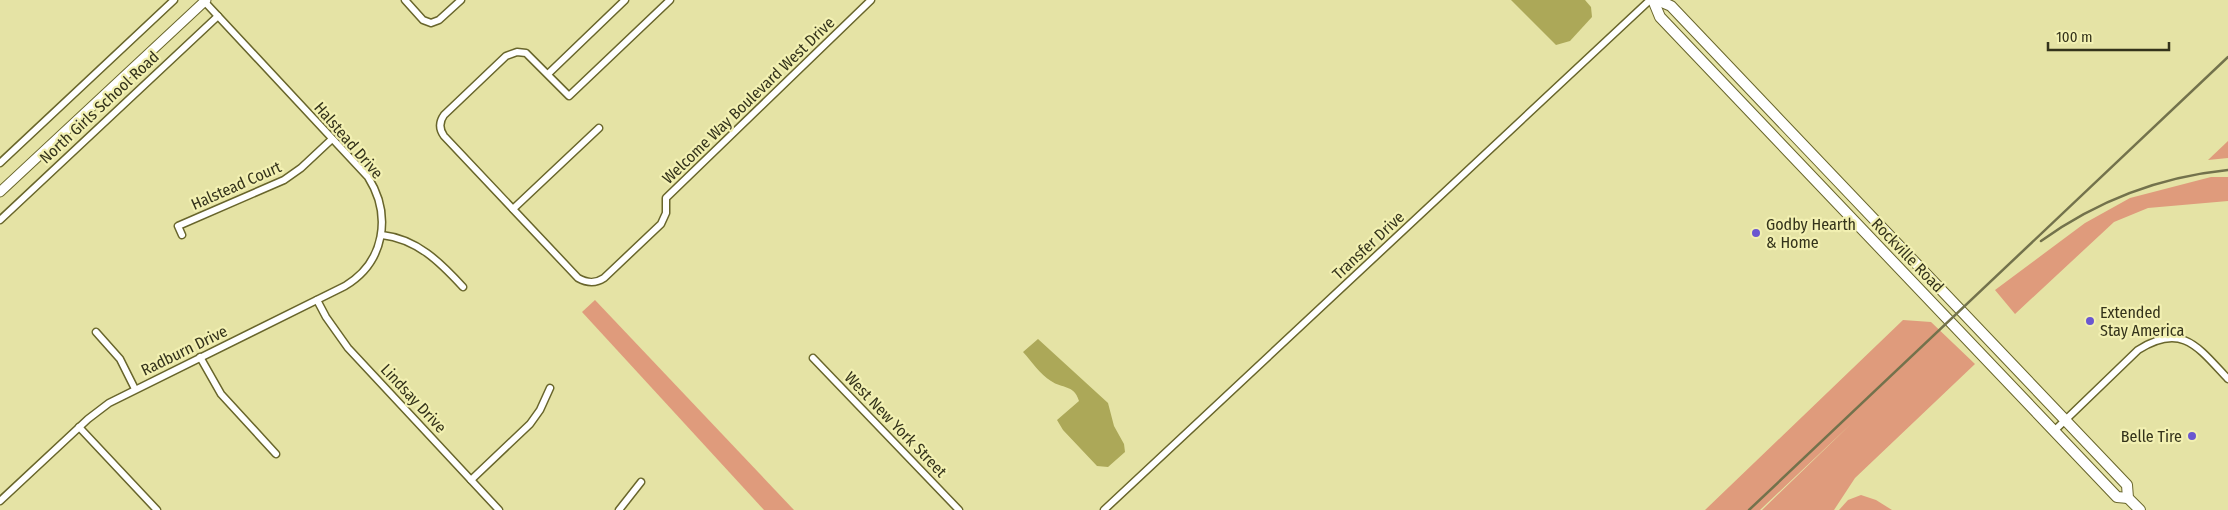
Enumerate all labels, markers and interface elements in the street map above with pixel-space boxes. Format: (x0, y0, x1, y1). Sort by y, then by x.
street label: Welcome Way Boulevard West Drive (658, 13, 838, 188)
scale bar (2048, 20, 2169, 52)
text: 100 m (2056, 28, 2093, 46)
street label: North Girls School Road (36, 47, 163, 167)
street label: Halstead Drive (310, 98, 387, 183)
street label: Halstead Court (188, 157, 285, 214)
street label: Transfer Drive (1329, 207, 1408, 283)
street label: Rockville Road (1868, 214, 1948, 296)
place label: Godby Hearth & Home (1766, 215, 1856, 252)
marker: Godby Hearth & Home (1750, 227, 1762, 239)
place label: Extended Stay America (2100, 303, 2184, 340)
marker: Extended Stay America (2084, 315, 2096, 327)
street label: Radburn Drive (138, 321, 230, 379)
street label: Lindsay Drive (377, 360, 450, 437)
street label: West New York Street (841, 368, 951, 481)
place label: Belle Tire (2121, 427, 2182, 446)
marker: Belle Tire (2186, 430, 2198, 442)

